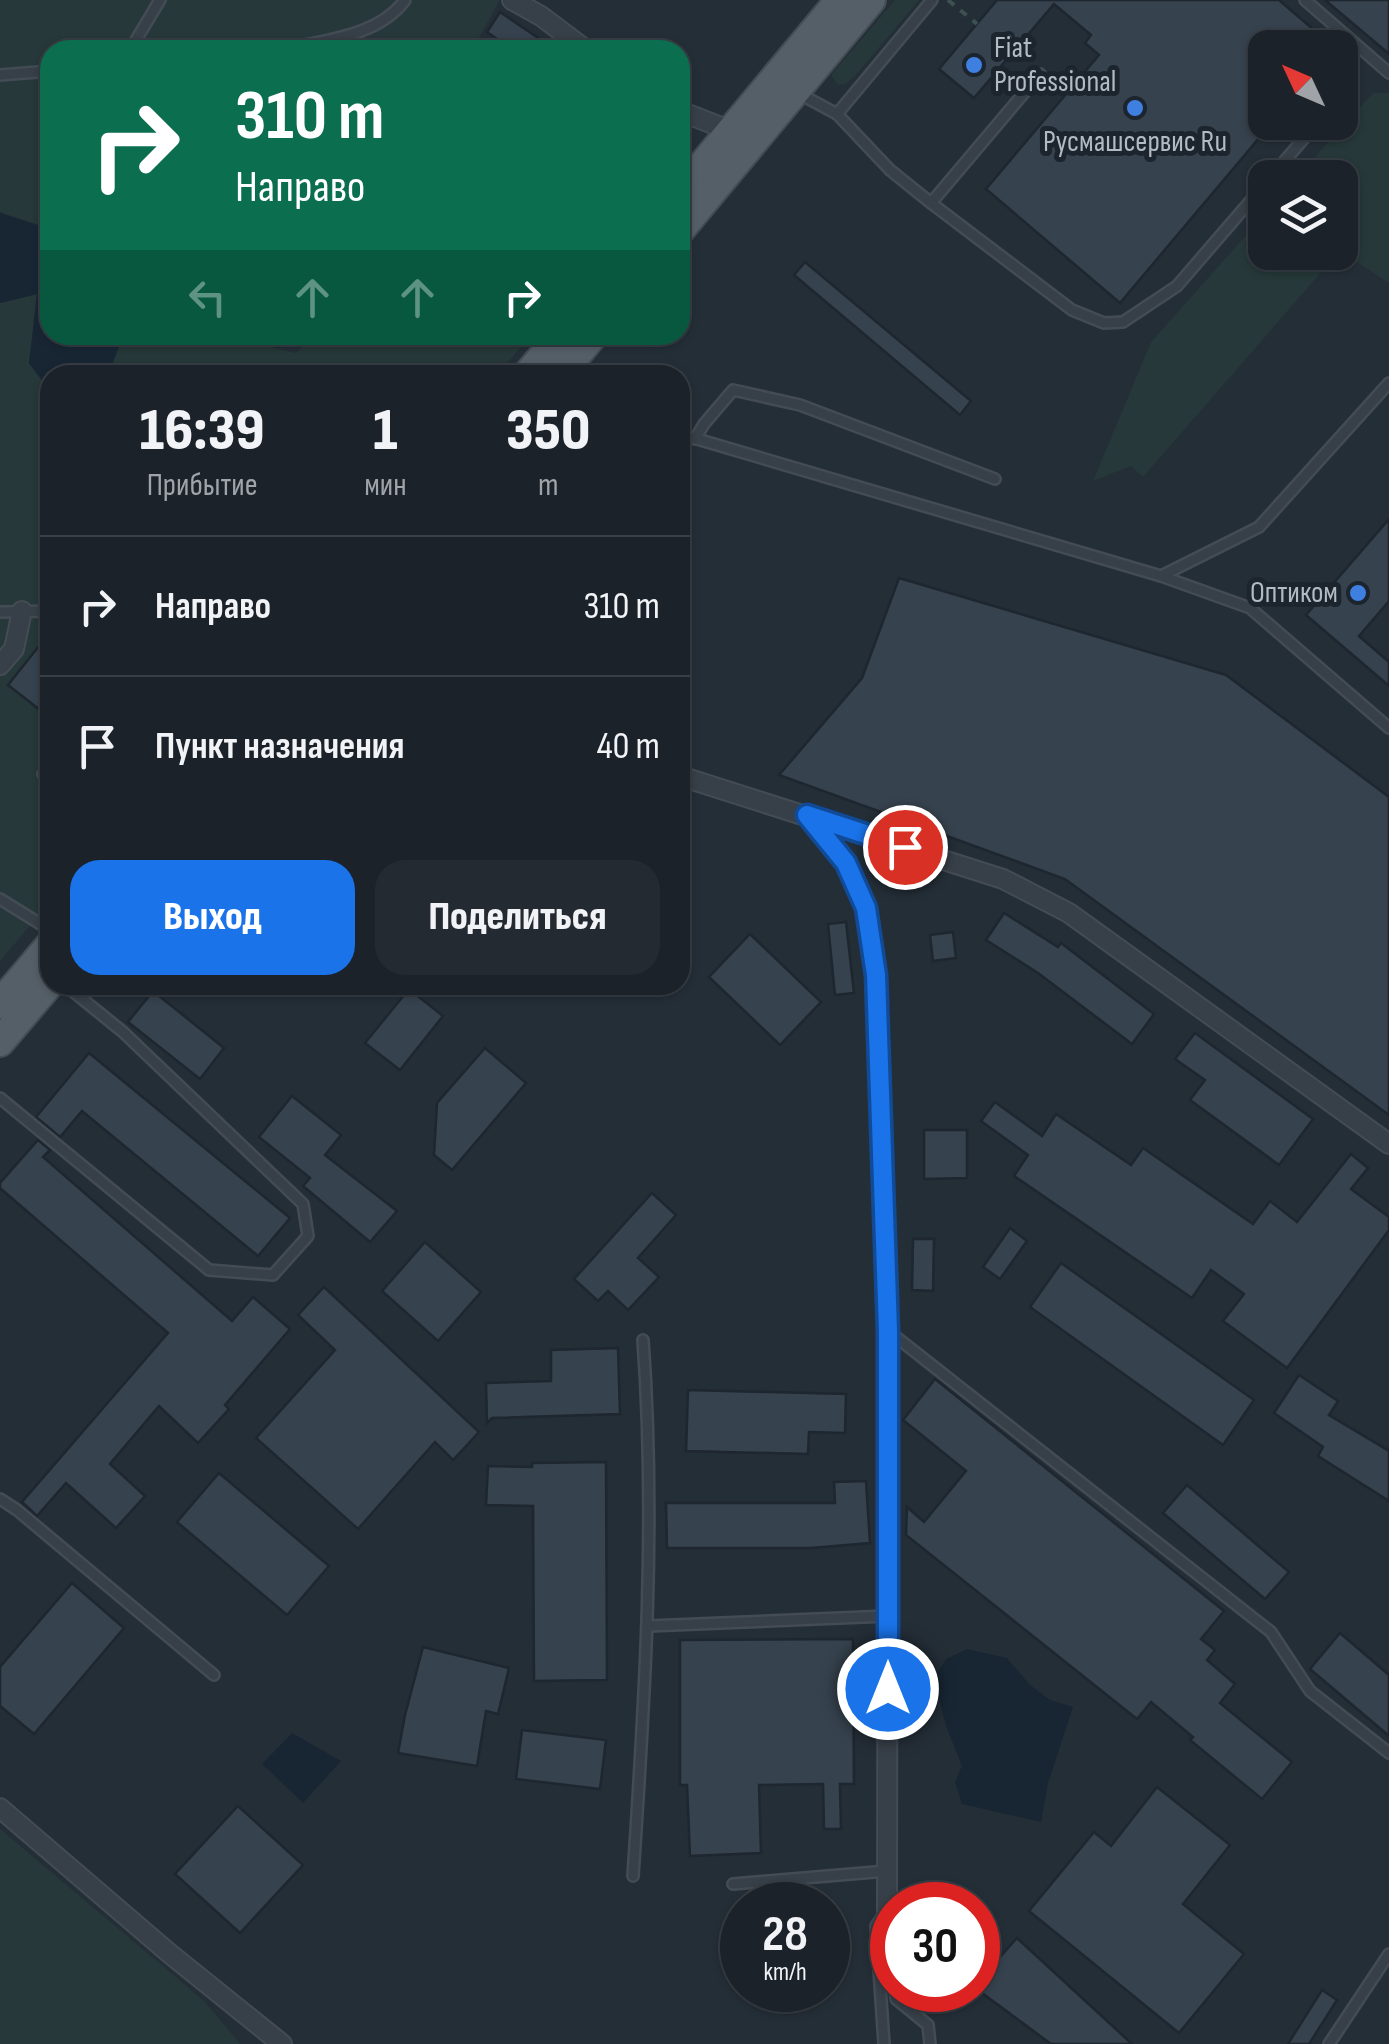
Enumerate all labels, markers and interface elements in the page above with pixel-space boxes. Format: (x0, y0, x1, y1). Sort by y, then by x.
place label: Fiat Professional (994, 30, 1116, 100)
north arrow (1248, 30, 1358, 140)
map controls (1248, 30, 1358, 270)
marker: Fiat Professional (963, 54, 985, 76)
text: 310 m (235, 75, 384, 159)
icon: right (70, 80, 200, 210)
marker: Русмашсервис Ru (1124, 97, 1146, 119)
place label: Русмашсервис Ru (1043, 124, 1227, 160)
text: Направо (235, 160, 365, 215)
button: layers (1248, 160, 1358, 270)
icon: left (180, 270, 235, 325)
icon: ahead (285, 270, 340, 325)
icon: ahead (390, 270, 445, 325)
icon: right (495, 270, 550, 325)
text: 16:39 (140, 395, 265, 467)
text: 1 (373, 395, 398, 467)
text: 350 (506, 395, 590, 467)
text: Прибытие (147, 466, 258, 505)
text: мин (364, 466, 407, 505)
text: m (538, 466, 559, 505)
place label: Оптиком (1250, 575, 1338, 611)
icon: right (70, 579, 125, 634)
marker: Оптиком (1347, 582, 1369, 604)
text: Направо (155, 584, 271, 629)
text: 310 m (583, 584, 660, 629)
icon: arrive (70, 719, 125, 774)
text: Пункт назначения (155, 724, 404, 769)
text: 40 m (597, 724, 660, 769)
pin (863, 805, 948, 890)
icon: arrive (878, 820, 933, 875)
button: Выход (70, 860, 355, 975)
button: Поделиться (375, 860, 660, 975)
position arrow (836, 1637, 940, 1741)
speed limit sign: 30 (870, 1882, 1000, 2012)
text: 28 (762, 1905, 808, 1965)
text: km/h (763, 1957, 807, 1988)

